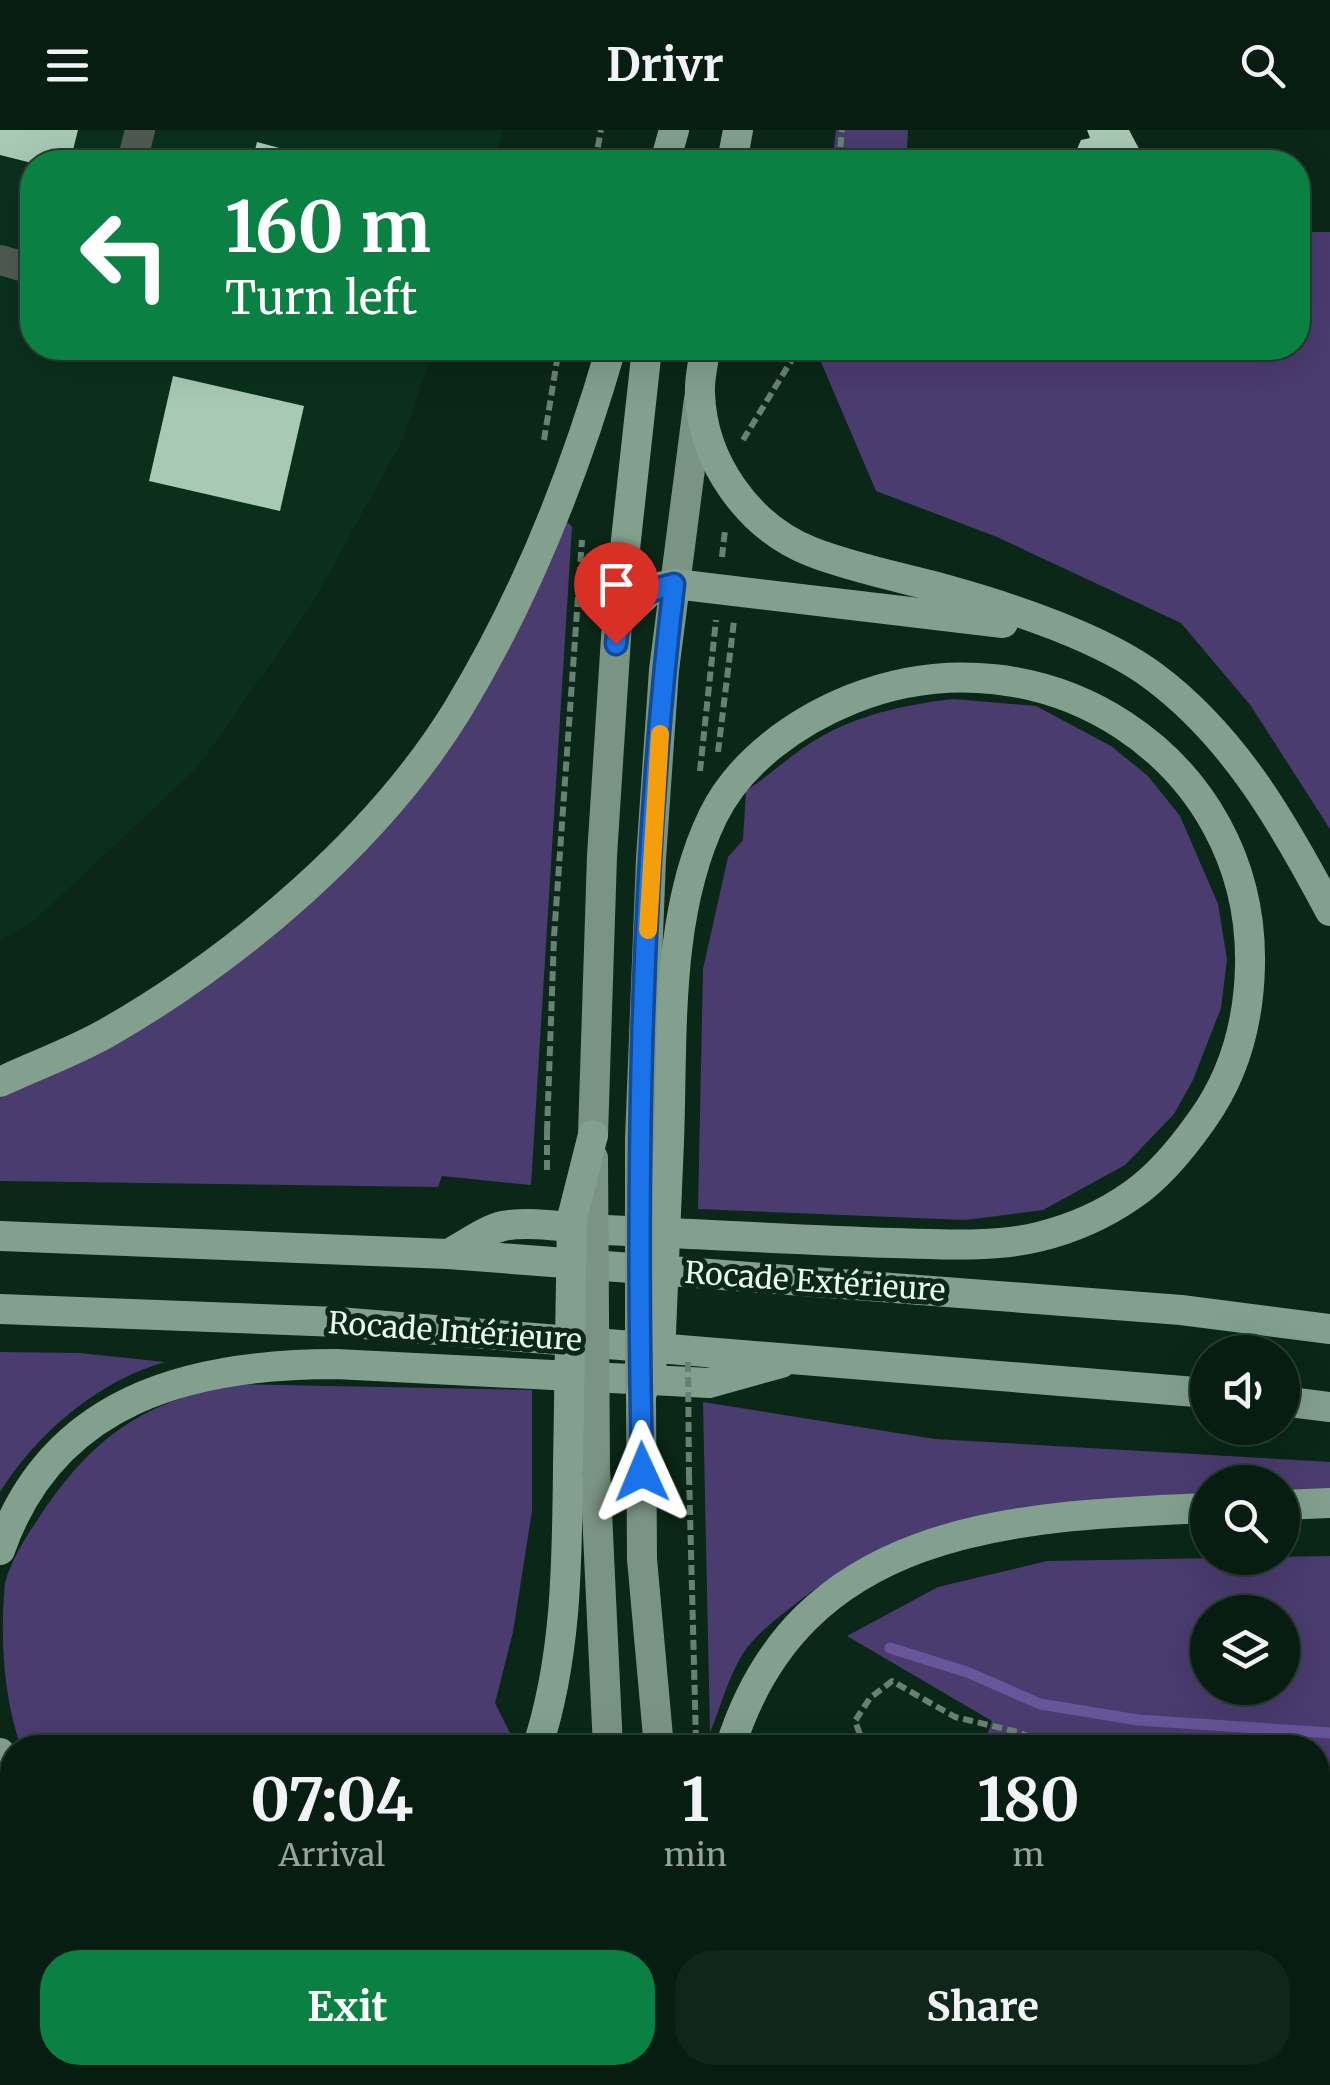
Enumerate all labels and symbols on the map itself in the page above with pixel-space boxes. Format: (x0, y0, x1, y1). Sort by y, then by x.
pin (574, 542, 659, 645)
street label: Rocade Extérieure (683, 1253, 947, 1309)
street label: Rocade Intérieure (327, 1303, 583, 1359)
position arrow (590, 1420, 694, 1524)

